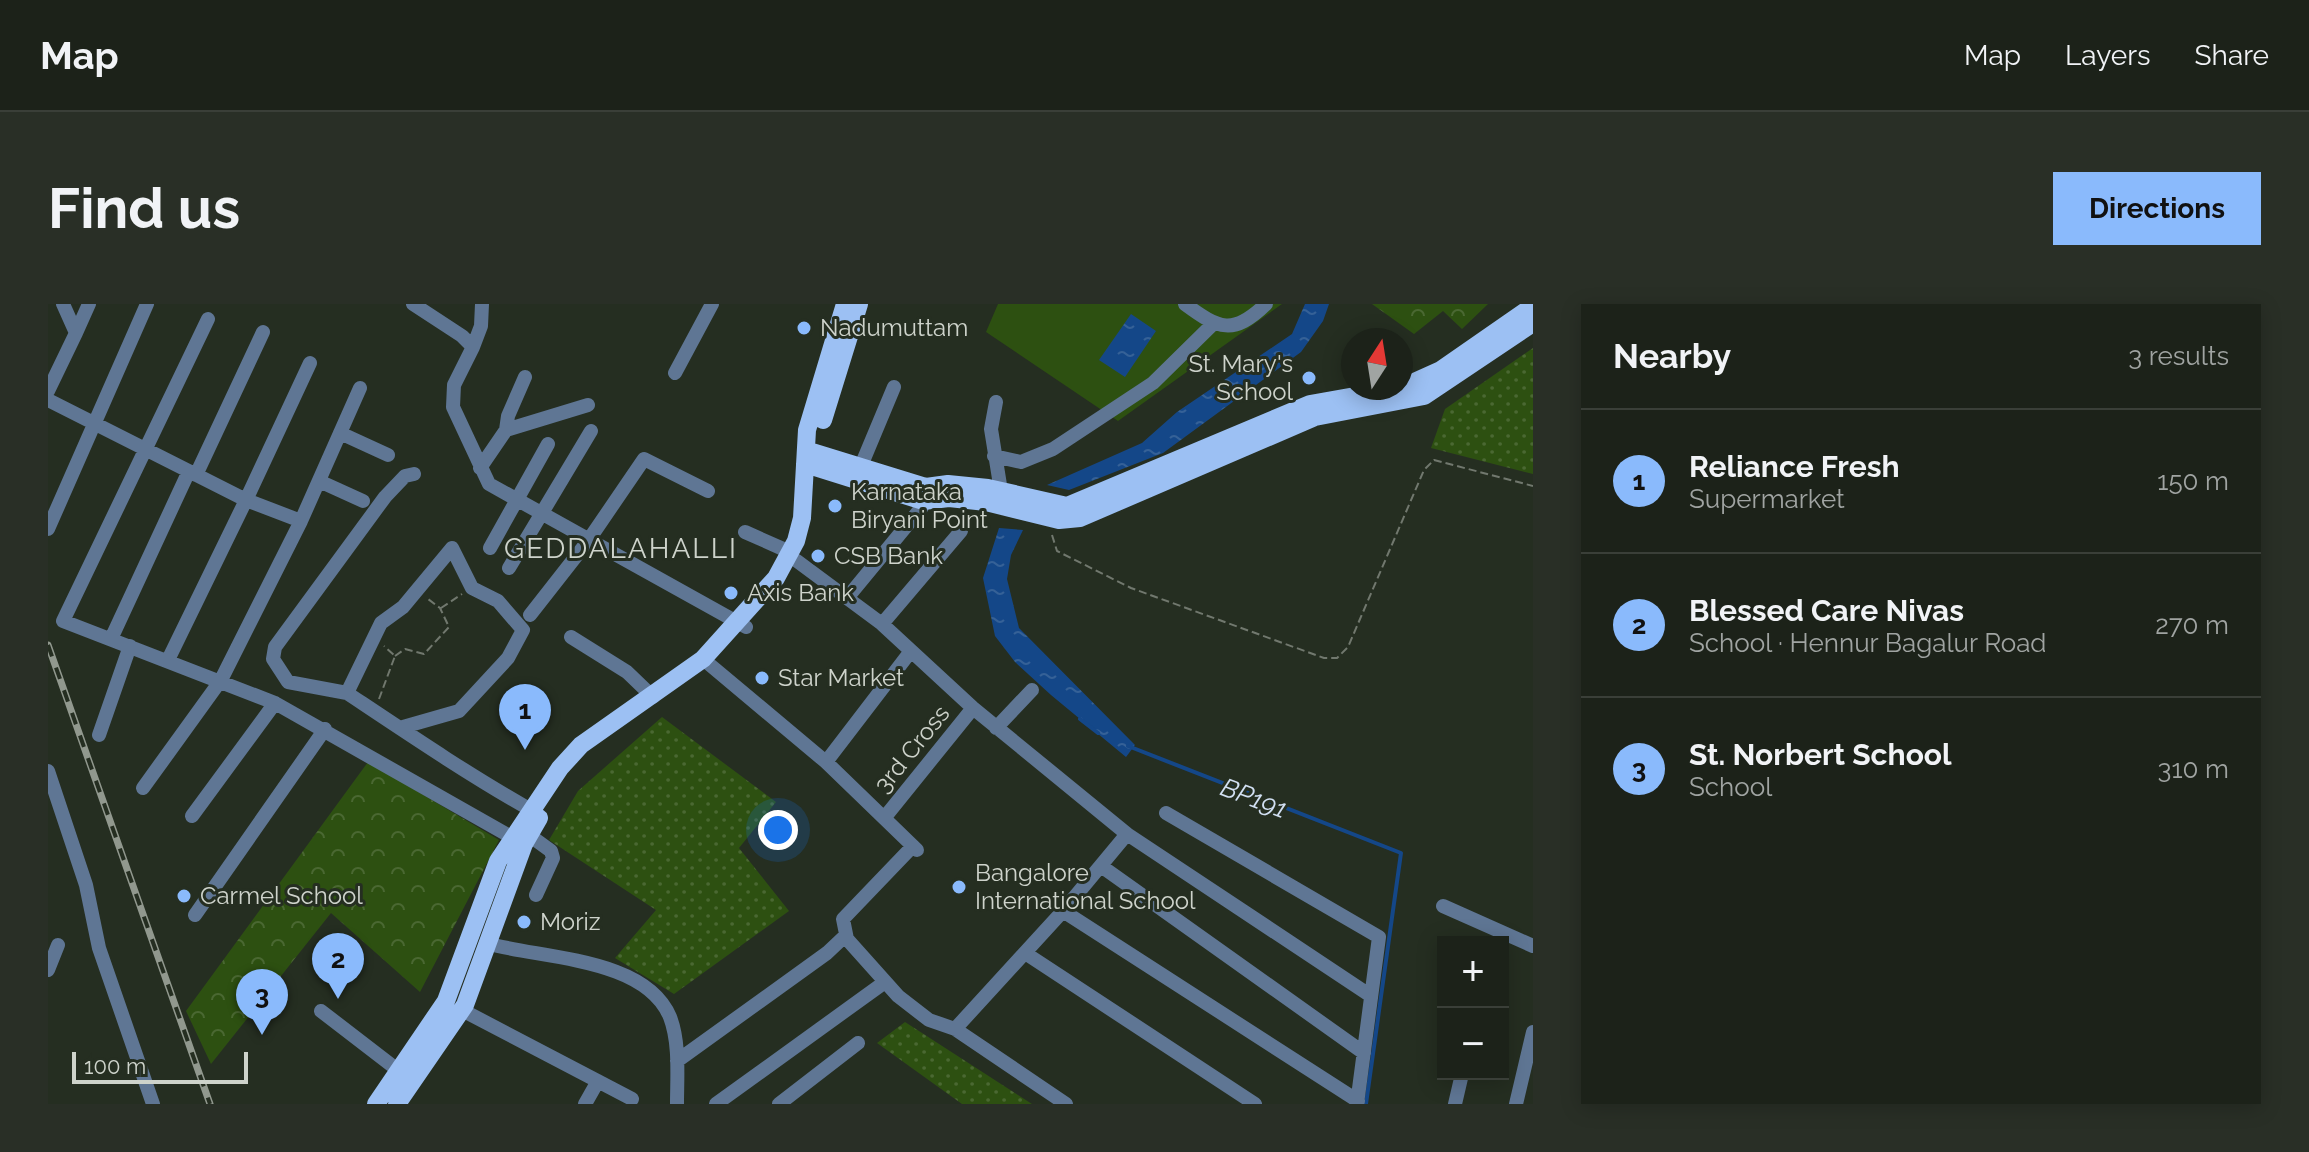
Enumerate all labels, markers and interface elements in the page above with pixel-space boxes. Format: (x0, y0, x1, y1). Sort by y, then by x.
text: Map (40, 33, 119, 78)
text: Map (1964, 39, 2021, 72)
text: Layers (2065, 39, 2151, 72)
text: Share (2195, 39, 2269, 72)
button: Directions (2053, 172, 2261, 245)
text: Find us (48, 175, 240, 241)
place label: Nadumuttam (820, 313, 968, 342)
marker: Nadumuttam (795, 319, 813, 337)
north arrow (1341, 328, 1413, 400)
text: Nearby (1613, 336, 1731, 376)
text: 3 results (2128, 341, 2229, 371)
place label: St. Mary's School (1188, 349, 1293, 406)
marker: St. Mary's School (1300, 369, 1318, 387)
text: Reliance Fresh (1689, 449, 1900, 484)
text: 1 (1633, 466, 1645, 496)
text: 150 m (2157, 466, 2229, 496)
place label: Karnataka Biryani Point (851, 477, 988, 534)
text: Supermarket (1689, 484, 1845, 514)
marker: Karnataka Biryani Point (826, 497, 844, 515)
district label: GEDDALAHALLI (504, 532, 738, 565)
place label: CSB Bank (834, 541, 943, 570)
marker: CSB Bank (809, 547, 827, 565)
place label: Axis Bank (747, 578, 854, 607)
marker: Axis Bank (722, 584, 740, 602)
text: Blessed Care Nivas (1689, 593, 1964, 628)
text: 2 (1632, 610, 1646, 640)
text: 270 m (2155, 610, 2229, 640)
text: School · Hennur Bagalur Road (1689, 628, 2047, 658)
place label: Star Market (778, 663, 904, 692)
marker: Star Market (753, 669, 771, 687)
pin: 1 (499, 684, 551, 750)
street label: 3rd Cross (868, 699, 956, 798)
text: St. Norbert School (1689, 737, 1952, 772)
text: 3 (1632, 754, 1646, 784)
text: 310 m (2158, 754, 2229, 784)
water label: BP191 (1217, 772, 1291, 824)
text: School (1689, 772, 1772, 802)
your location (758, 810, 798, 850)
place label: Bangalore International School (975, 858, 1196, 915)
marker: Bangalore International School (950, 878, 968, 896)
place label: Carmel School (200, 881, 363, 910)
marker: Carmel School (175, 887, 193, 905)
place label: Moriz (540, 907, 601, 936)
marker: Moriz (515, 913, 533, 931)
pin: 2 (312, 933, 364, 999)
map controls (1437, 936, 1509, 1080)
button: + (1437, 936, 1509, 1008)
pin: 3 (236, 969, 288, 1035)
button: − (1437, 1008, 1509, 1080)
scale bar (72, 1048, 248, 1084)
text: 100 m (84, 1053, 146, 1079)

